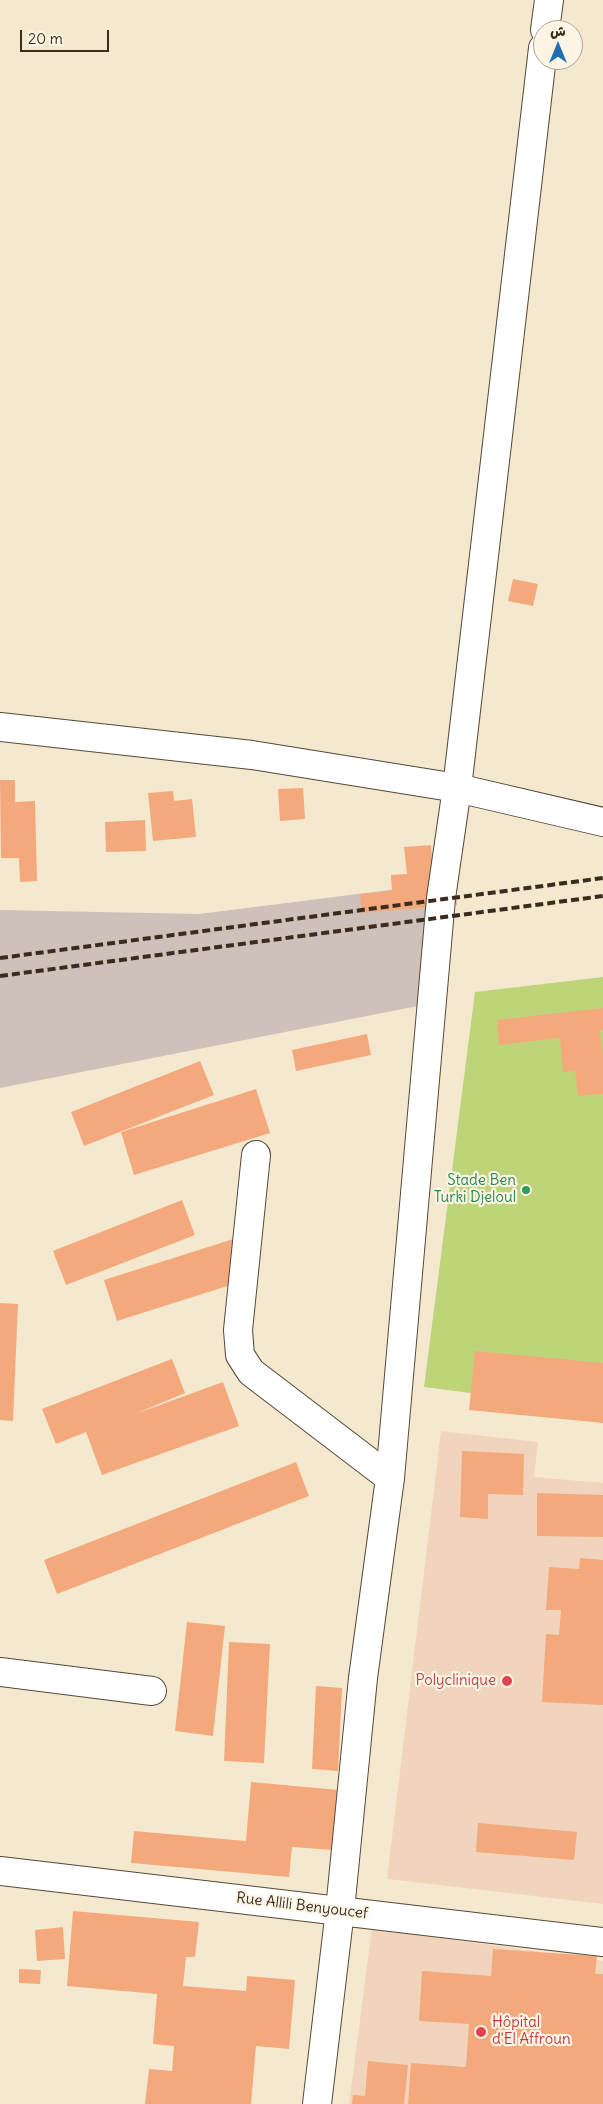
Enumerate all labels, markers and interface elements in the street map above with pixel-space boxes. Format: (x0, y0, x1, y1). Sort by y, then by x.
scale bar (22, 20, 111, 52)
north arrow (533, 20, 583, 70)
text: ش (550, 22, 566, 40)
text: 20 m (28, 29, 63, 48)
place label: Stade Ben Turki Djeloul (434, 1172, 516, 1207)
marker: Stade Ben Turki Djeloul (520, 1184, 532, 1196)
place label: Polyclinique (416, 1672, 496, 1690)
marker: Polyclinique (500, 1674, 514, 1688)
street label: Rue Allili Benyoucef (235, 1889, 369, 1923)
place label: Hôpital d'El Affroun (492, 2014, 571, 2049)
marker: Hôpital d'El Affroun (474, 2025, 488, 2039)

